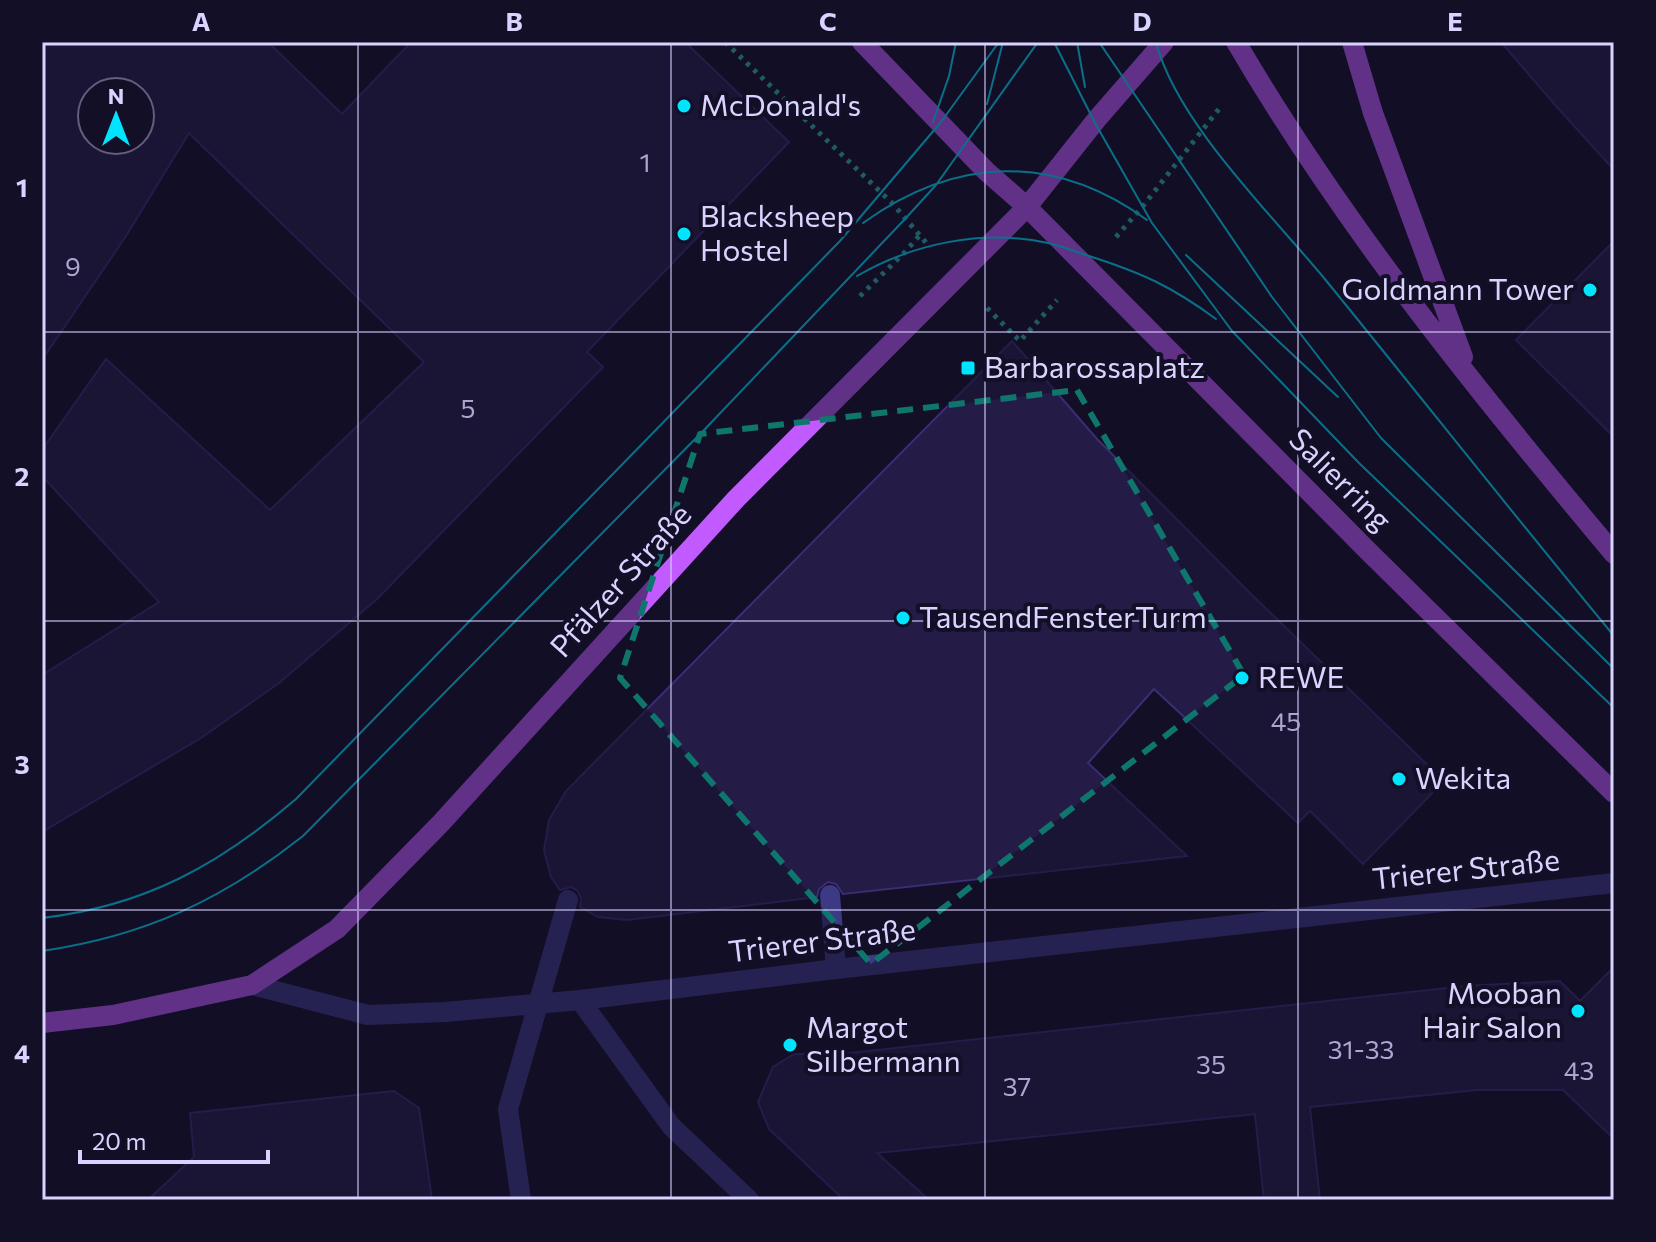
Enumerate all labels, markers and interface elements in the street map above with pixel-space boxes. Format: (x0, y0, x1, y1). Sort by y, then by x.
text: A (192, 5, 211, 36)
text: B (505, 5, 523, 36)
text: C (819, 5, 837, 36)
text: D (1132, 5, 1152, 36)
text: E (1447, 5, 1463, 36)
north arrow (76, 76, 156, 156)
text: N (108, 82, 124, 109)
place label: McDonald's (700, 85, 861, 122)
marker: McDonald's (675, 97, 693, 115)
house number: 1 (639, 146, 651, 177)
text: 1 (16, 171, 28, 202)
place label: Blacksheep Hostel (700, 196, 854, 267)
marker: Blacksheep Hostel (675, 225, 693, 243)
house number: 9 (65, 250, 81, 281)
place label: Goldmann Tower (1342, 269, 1574, 306)
marker: Goldmann Tower (1581, 281, 1599, 299)
place label: Barbarossaplatz (984, 347, 1205, 384)
marker: Barbarossaplatz (959, 359, 977, 377)
house number: 5 (461, 392, 475, 423)
street label: Salierring (1283, 419, 1401, 537)
text: 2 (15, 460, 29, 491)
street label: Pfälzer Straße (541, 495, 697, 663)
place label: TausendFensterTurm (919, 597, 1207, 634)
marker: TausendFensterTurm (894, 609, 912, 627)
place label: REWE (1258, 657, 1344, 694)
marker: REWE (1233, 669, 1251, 687)
house number: 45 (1271, 705, 1301, 736)
text: 3 (14, 748, 30, 779)
place label: Wekita (1415, 758, 1511, 795)
marker: Wekita (1390, 770, 1408, 788)
street label: Trierer Straße (1370, 839, 1561, 896)
street label: Trierer Straße (726, 909, 917, 968)
place label: Mooban Hair Salon (1422, 973, 1562, 1044)
marker: Mooban Hair Salon (1569, 1002, 1587, 1020)
place label: Margot Silbermann (806, 1007, 961, 1078)
house number: 31-33 (1328, 1033, 1394, 1064)
marker: Margot Silbermann (781, 1036, 799, 1054)
text: 4 (14, 1037, 30, 1068)
house number: 35 (1196, 1048, 1226, 1079)
house number: 43 (1564, 1054, 1594, 1085)
house number: 37 (1003, 1070, 1031, 1101)
scale bar (80, 1114, 268, 1164)
text: 20 m (92, 1126, 146, 1155)

